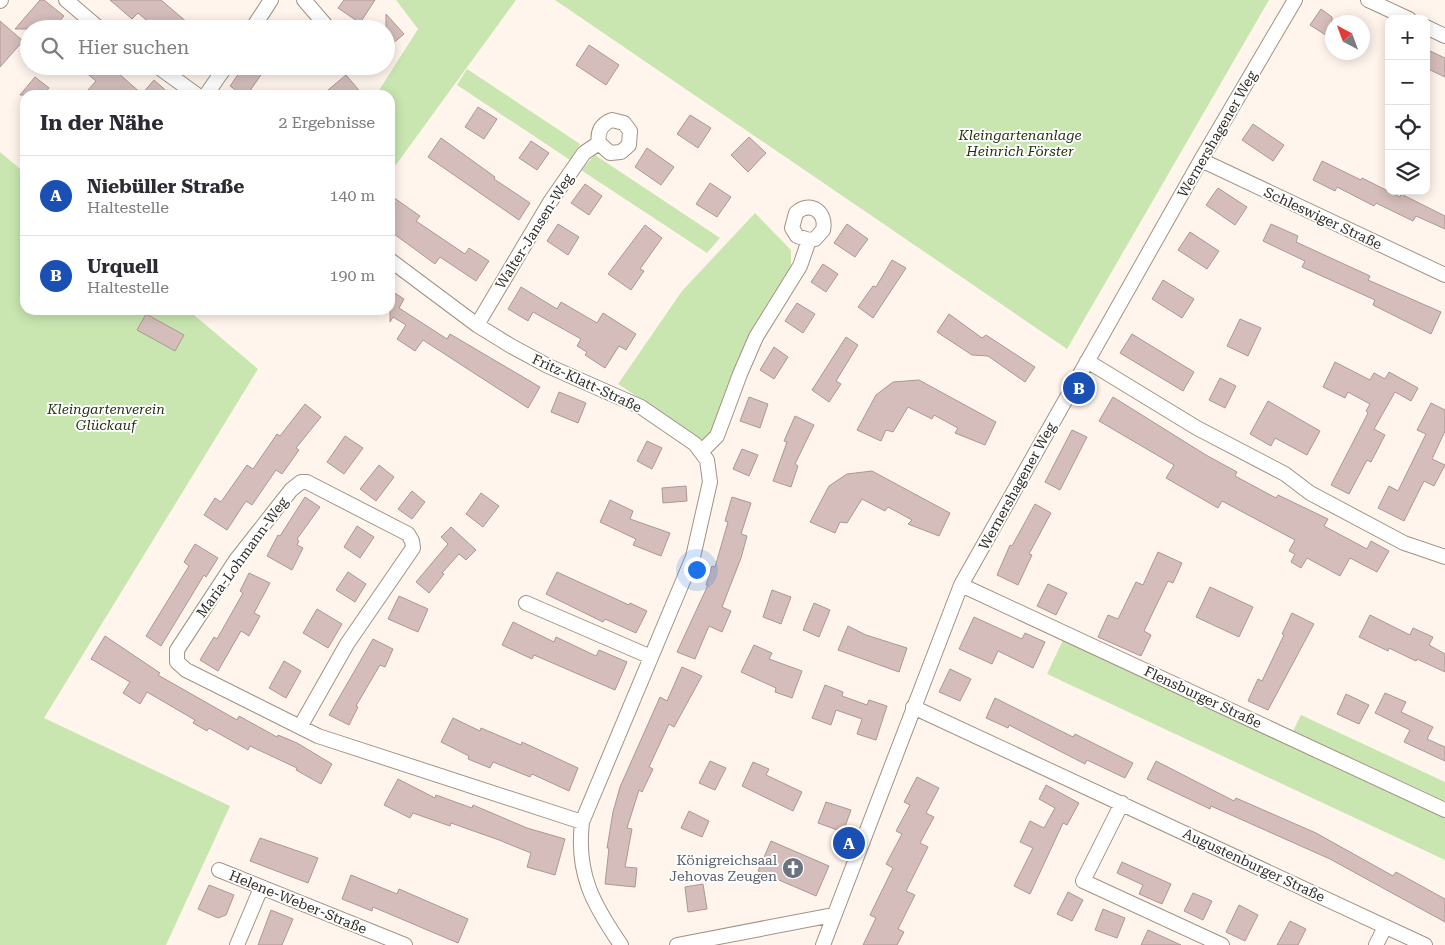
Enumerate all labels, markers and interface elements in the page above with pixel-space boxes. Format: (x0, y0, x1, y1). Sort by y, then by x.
north arrow (1325, 15, 1370, 60)
map controls (1385, 15, 1430, 195)
button: + (1385, 15, 1430, 60)
search box (20, 20, 395, 75)
icon: search (38, 34, 66, 62)
text: Hier suchen (78, 36, 189, 59)
button: − (1385, 60, 1430, 105)
street label: Wernershagener Weg (1174, 68, 1260, 200)
button: locate (1385, 105, 1430, 150)
text: In der Nähe (40, 111, 163, 135)
text: 2 Ergebnisse (278, 113, 375, 132)
park label: Kleingartenanlage Heinrich Förster (957, 127, 1082, 159)
button: layers (1385, 150, 1430, 195)
street label: Walter-Jansen-Weg (492, 170, 576, 291)
text: Niebüller Straße (87, 175, 244, 198)
street label: Schleswiger Straße (1261, 184, 1385, 252)
text: A (50, 186, 62, 205)
text: 140 m (329, 186, 375, 205)
text: Haltestelle (87, 198, 169, 217)
text: Urquell (87, 255, 159, 278)
text: B (50, 266, 62, 285)
text: 190 m (329, 266, 375, 285)
text: Haltestelle (87, 278, 169, 297)
street label: Fritz-Klatt-Straße (530, 351, 645, 415)
pin: B (1063, 369, 1095, 407)
park label: Kleingartenverein Glückauf (46, 401, 165, 433)
street label: Wernershagener Weg (975, 419, 1059, 553)
street label: Maria-Lohmann-Weg (193, 494, 291, 620)
your location (684, 557, 710, 583)
street label: Flensburger Straße (1142, 663, 1264, 731)
pin: A (833, 824, 865, 862)
street label: Augustenburger Straße (1181, 825, 1328, 905)
place label: Königreichsaal Jehovas Zeugen (669, 852, 778, 884)
church icon: Königreichsaal Jehovas Zeugen (781, 856, 805, 880)
street label: Helene-Weber-Straße (227, 867, 369, 937)

